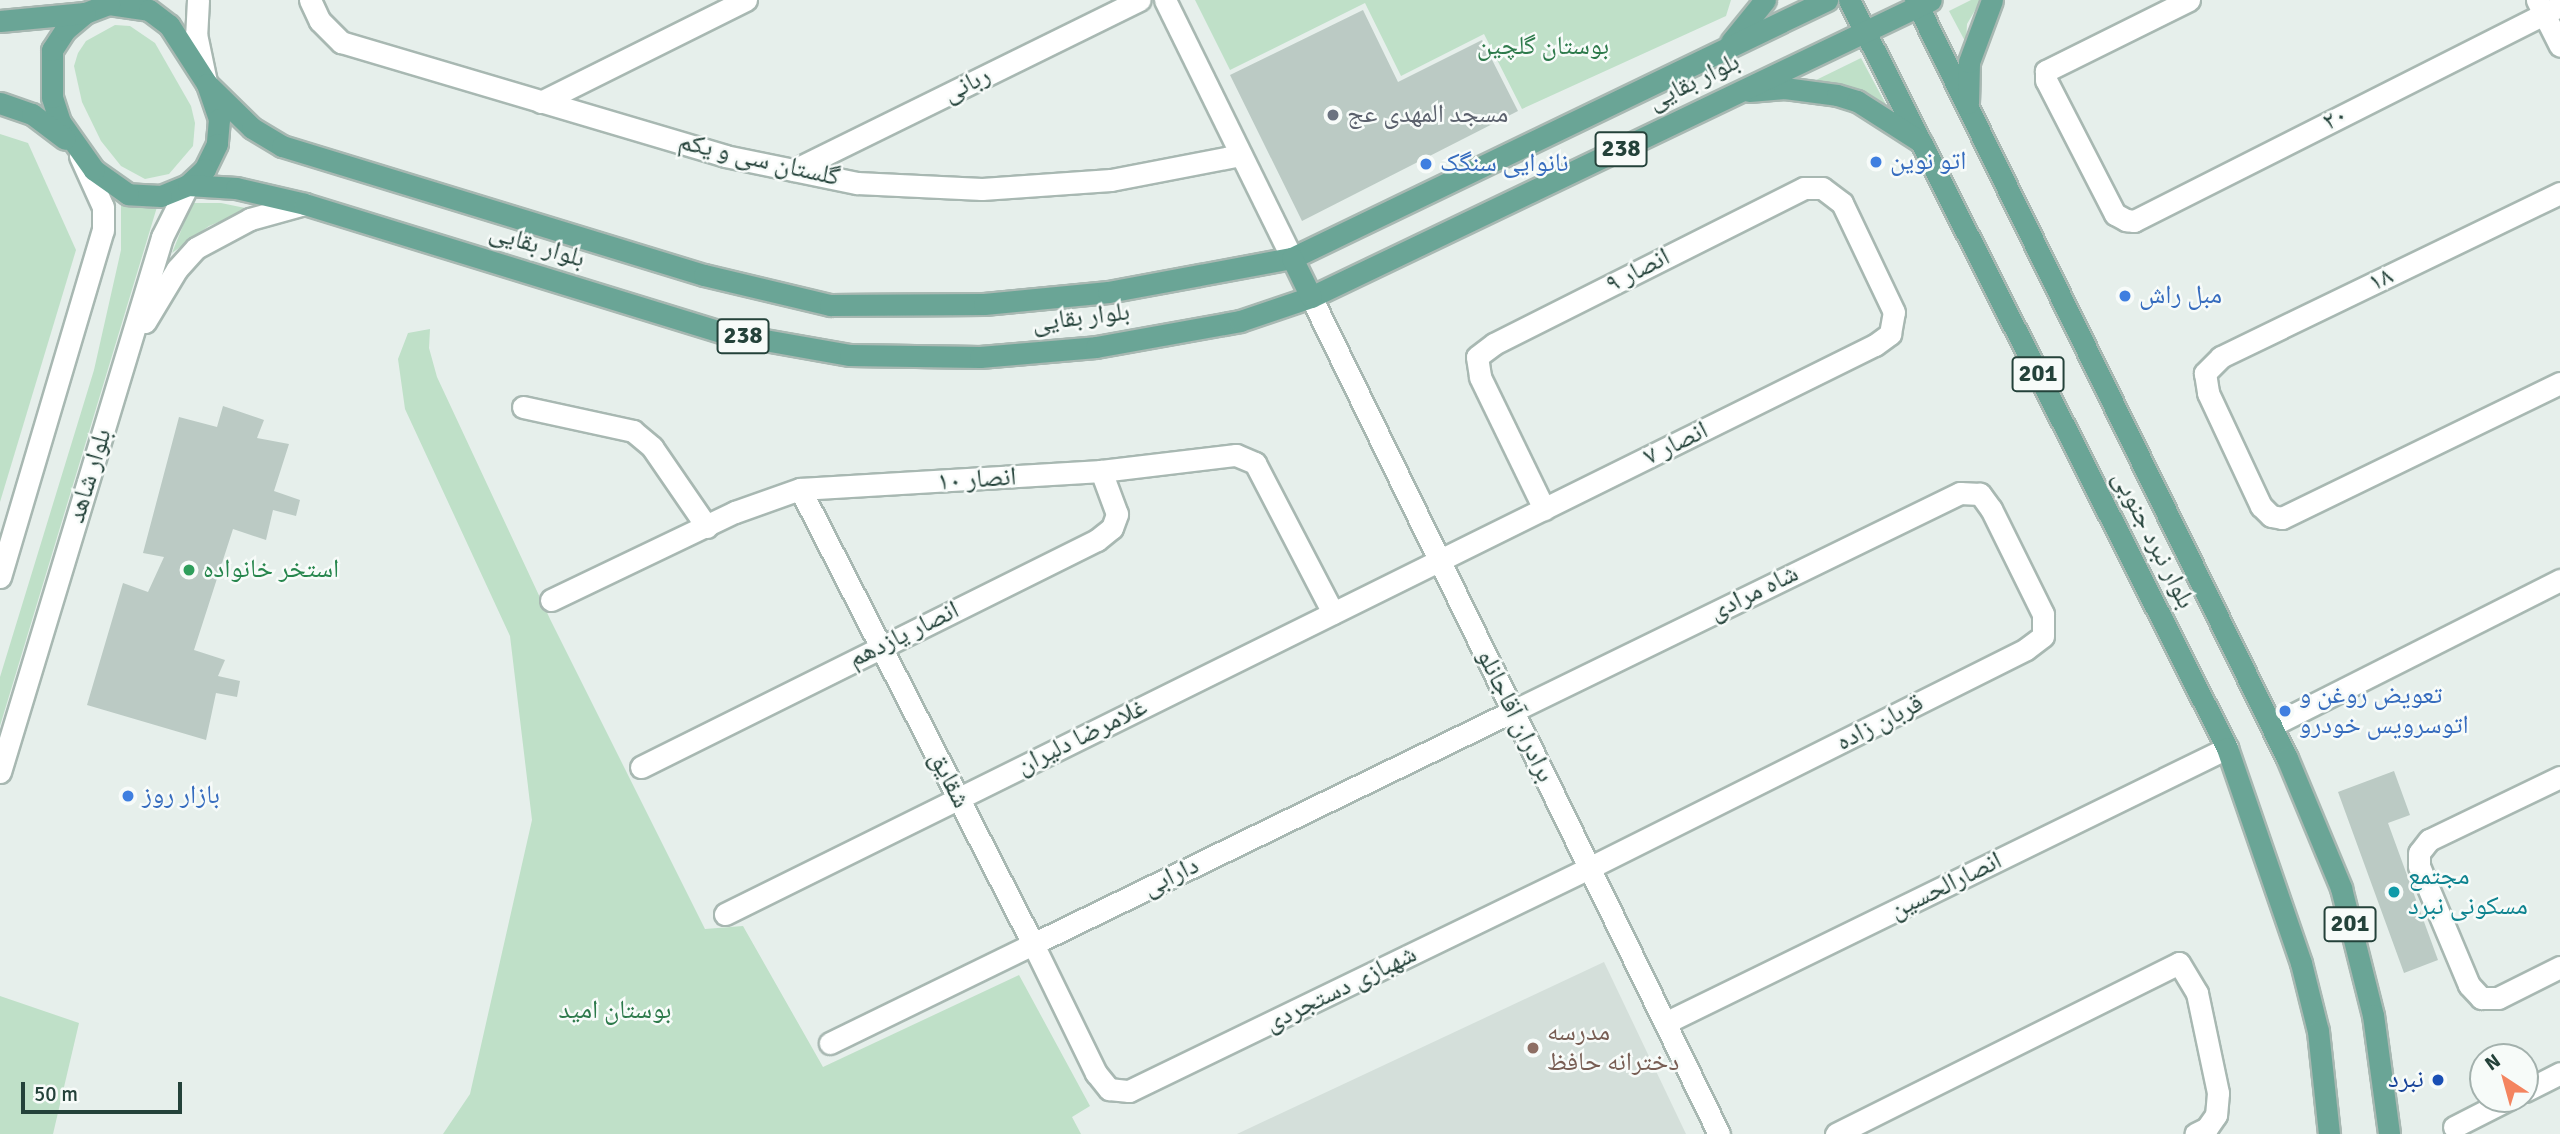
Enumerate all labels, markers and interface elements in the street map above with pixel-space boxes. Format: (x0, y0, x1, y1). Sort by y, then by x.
park label: بوستان گلچین (1477, 31, 1609, 63)
street label: بلوار بقایی (1643, 46, 1745, 118)
street label: ربانی (938, 60, 996, 110)
place label: مسجد المهدی عج (1347, 99, 1508, 131)
street label: ۲۰ (2318, 100, 2352, 138)
marker: مسجد المهدی عج (1325, 107, 1341, 123)
street label: گلستان سی و یکم (675, 126, 843, 194)
road number: 238 (1593, 128, 1649, 169)
place label: اتو نوین (1890, 146, 1966, 178)
place label: نانوایی سنگک (1440, 148, 1569, 180)
marker: اتو نوین (1868, 154, 1884, 170)
marker: نانوایی سنگک (1418, 156, 1434, 172)
street label: بلوار بقایی (485, 217, 589, 275)
street label: انصار ۹ (1601, 242, 1675, 300)
street label: ۱۸ (2364, 261, 2398, 299)
place label: مبل راش (2139, 280, 2222, 312)
marker: مبل راش (2117, 288, 2133, 304)
street label: بلوار بقایی (1030, 297, 1132, 339)
road number: 238 (715, 316, 771, 356)
road number: 201 (2010, 354, 2066, 394)
street label: انصار ۷ (1639, 415, 1713, 473)
street label: بلوار شاهد (61, 425, 119, 527)
street label: انصار ۱۰ (936, 462, 1018, 498)
street label: بلوار نبرد جنوبی (2105, 466, 2201, 614)
place label: استخر خانواده (203, 554, 339, 586)
street label: شاه مرادی (1704, 558, 1804, 628)
marker: استخر خانواده (181, 562, 197, 578)
street label: انصار یازدهم (844, 595, 964, 675)
street label: برادران آقاجانلو (1469, 644, 1561, 788)
place label: تعویض روغن و اتوسرویس خودرو (2299, 680, 2469, 742)
street label: قربان زاده (1831, 688, 1929, 758)
street label: غلامرضا دلیران (1012, 692, 1152, 782)
marker: تعویض روغن و اتوسرویس خودرو (2277, 703, 2293, 719)
street label: شقایق (922, 746, 976, 814)
place label: بازار روز (142, 780, 220, 812)
marker: بازار روز (120, 788, 136, 804)
street label: انصارالحسین (1885, 845, 2007, 927)
street label: دارابی (1138, 850, 1204, 904)
place label: مجتمع مسکونی نبرد (2408, 861, 2528, 922)
marker: مجتمع مسکونی نبرد (2386, 884, 2402, 900)
road number: 201 (2322, 904, 2378, 944)
street label: شهبازی دستجردی (1260, 939, 1422, 1039)
park label: بوستان امید (558, 995, 672, 1027)
place label: مدرسه دخترانه حافظ (1547, 1017, 1679, 1078)
marker: مدرسه دخترانه حافظ (1525, 1040, 1541, 1056)
north arrow (2469, 1043, 2539, 1113)
text: N (2480, 1049, 2505, 1076)
place label: نبرد (2388, 1064, 2424, 1096)
scale bar (24, 1068, 186, 1112)
marker: نبرد (2430, 1072, 2446, 1088)
text: 50 m (34, 1081, 78, 1107)

